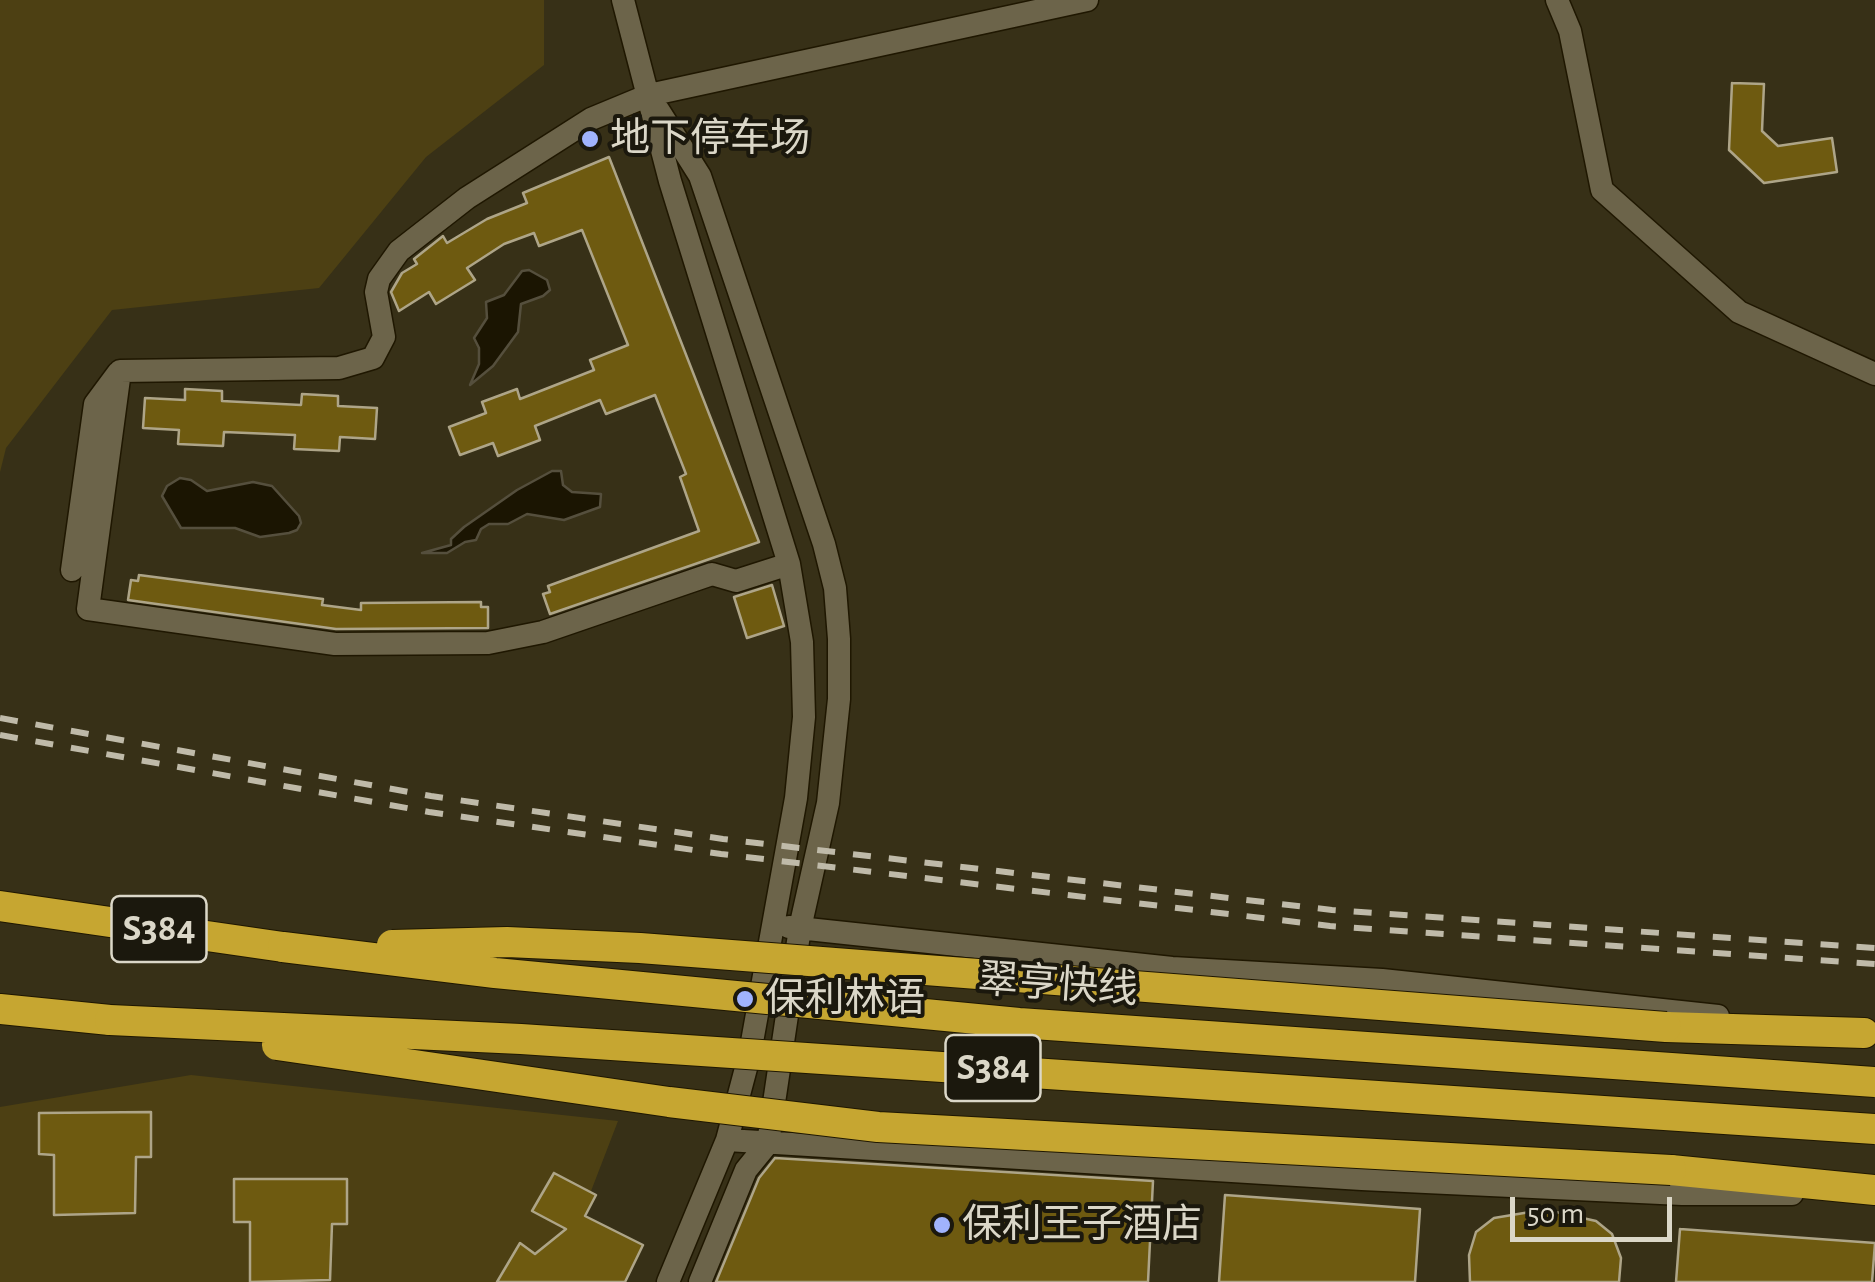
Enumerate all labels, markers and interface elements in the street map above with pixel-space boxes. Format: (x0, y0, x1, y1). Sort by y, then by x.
place label: 地下停车场 (610, 115, 810, 163)
marker: 地下停车场 (579, 128, 601, 150)
road number: S384 (112, 896, 206, 962)
street label: 翠亨快线 (977, 955, 1139, 1015)
place label: 保利林语 (765, 975, 925, 1023)
marker: 保利林语 (734, 988, 756, 1010)
road number: S384 (946, 1035, 1040, 1101)
scale bar (1515, 1177, 1678, 1239)
text: 50 m (1527, 1199, 1584, 1229)
place label: 保利王子酒店 (962, 1201, 1202, 1249)
marker: 保利王子酒店 (931, 1214, 953, 1236)

